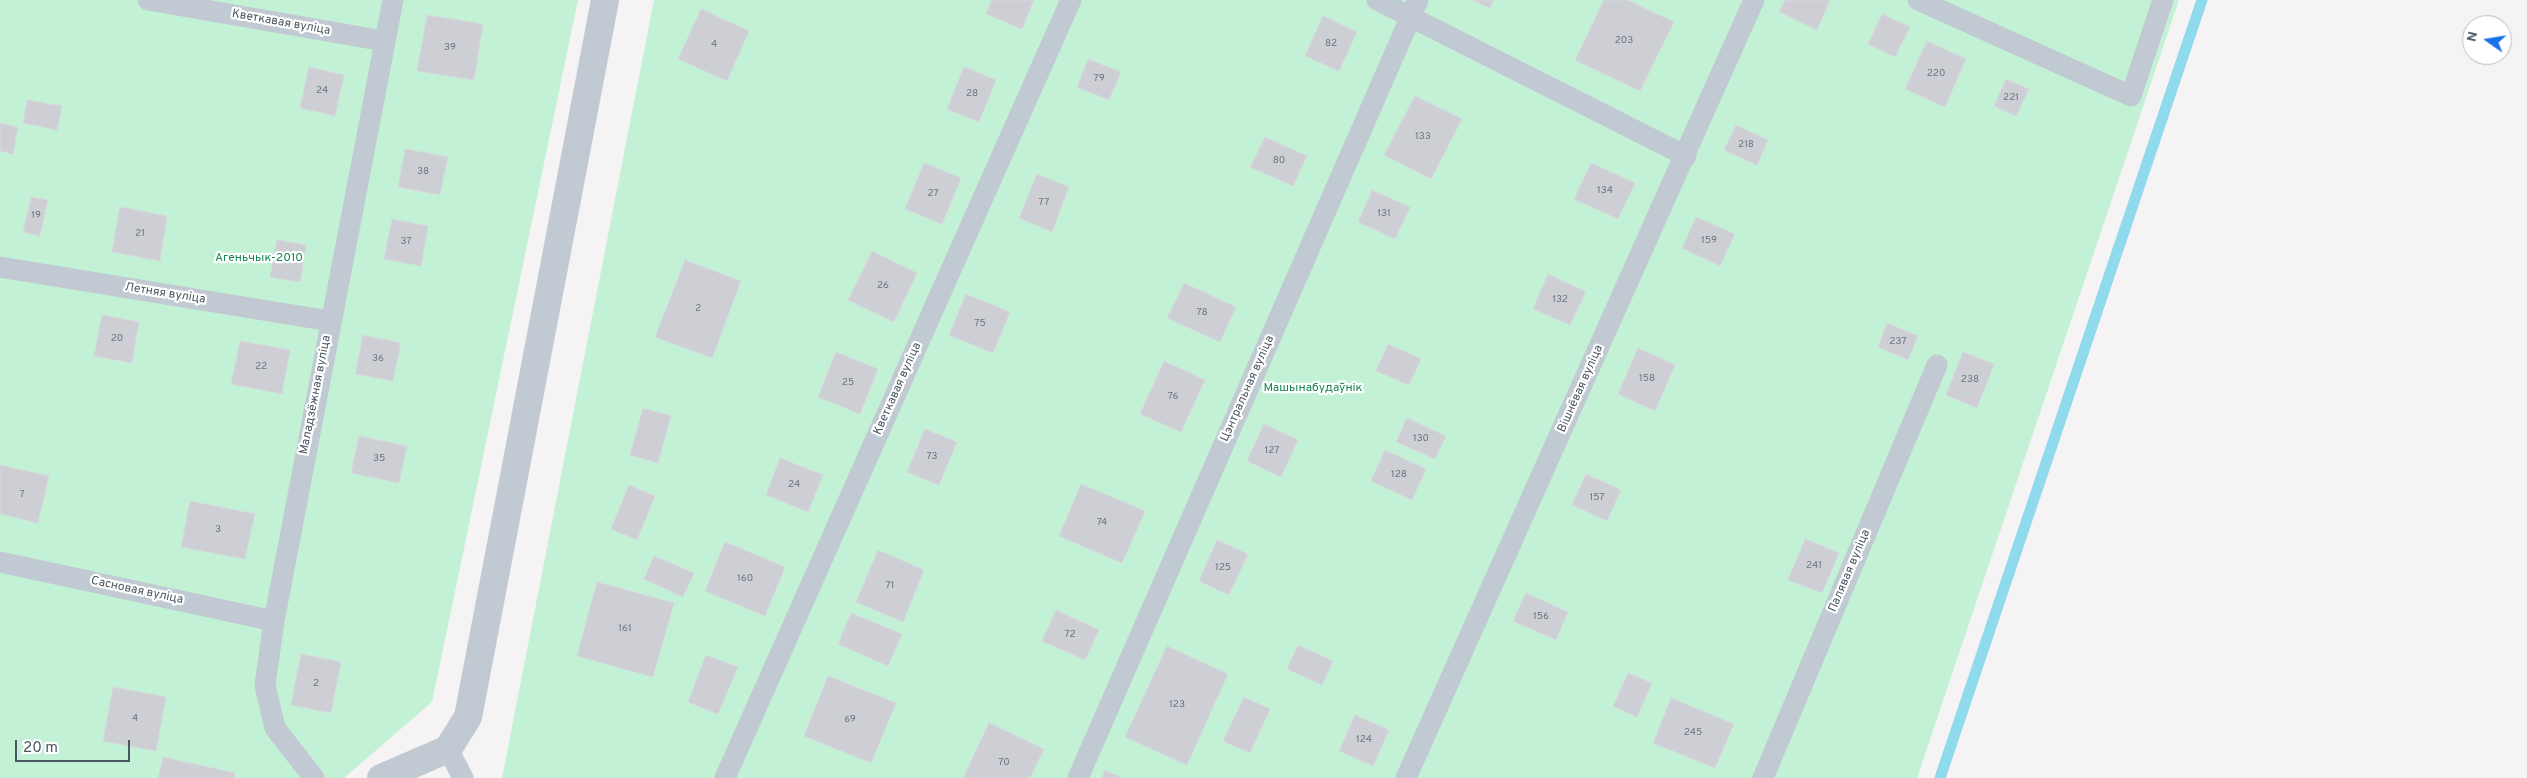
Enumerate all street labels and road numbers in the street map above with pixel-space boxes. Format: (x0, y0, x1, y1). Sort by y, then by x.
street label: Кветкавая вуліца (231, 7, 331, 39)
street label: Летняя вуліца (123, 280, 207, 308)
street label: Маладзёжная вуліца (297, 334, 335, 456)
street label: Цэнтральная вуліца (1218, 334, 1278, 444)
street label: Кветкавая вуліца (871, 341, 925, 437)
street label: Вішнёвая вуліца (1555, 343, 1607, 435)
street label: Палявая вуліца (1826, 528, 1874, 614)
street label: Сасновая вуліца (90, 574, 184, 608)

